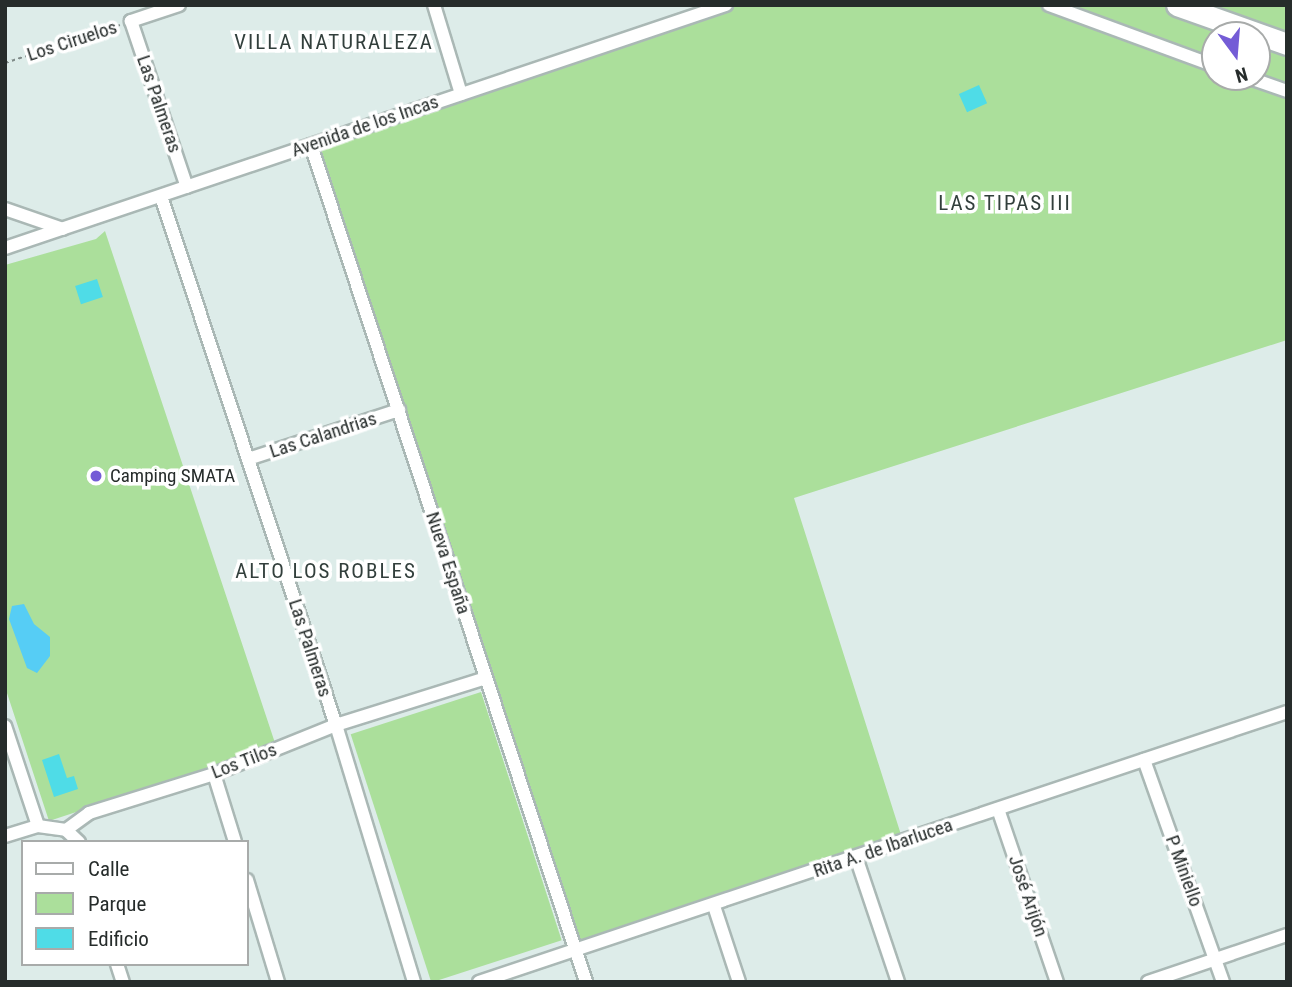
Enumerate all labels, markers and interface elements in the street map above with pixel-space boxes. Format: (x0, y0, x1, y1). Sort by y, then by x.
street label: Los Ciruelos (24, 16, 120, 66)
north arrow (1201, 21, 1271, 91)
district label: VILLA NATURALEZA (236, 29, 432, 55)
street label: Las Palmeras (132, 52, 186, 156)
text: N (1233, 62, 1250, 87)
street label: Avenida de los Incas (288, 90, 442, 162)
district label: LAS TIPAS III (940, 190, 1070, 216)
street label: Las Calandrias (267, 407, 379, 463)
place label: Camping SMATA (110, 465, 235, 487)
marker: Camping SMATA (88, 468, 104, 484)
street label: Nueva España (421, 509, 475, 617)
district label: ALTO LOS ROBLES (237, 558, 415, 584)
street label: Las Palmeras (283, 596, 337, 700)
street label: Los Tilos (208, 738, 280, 784)
street label: Rita A. de Ibarlucea (810, 813, 956, 883)
street label: P Miniello (1161, 832, 1207, 910)
legend (21, 840, 248, 966)
street label: José Arijón (1003, 852, 1053, 940)
text: Calle (88, 857, 129, 881)
text: Parque (88, 892, 146, 916)
text: Edificio (88, 927, 149, 951)

